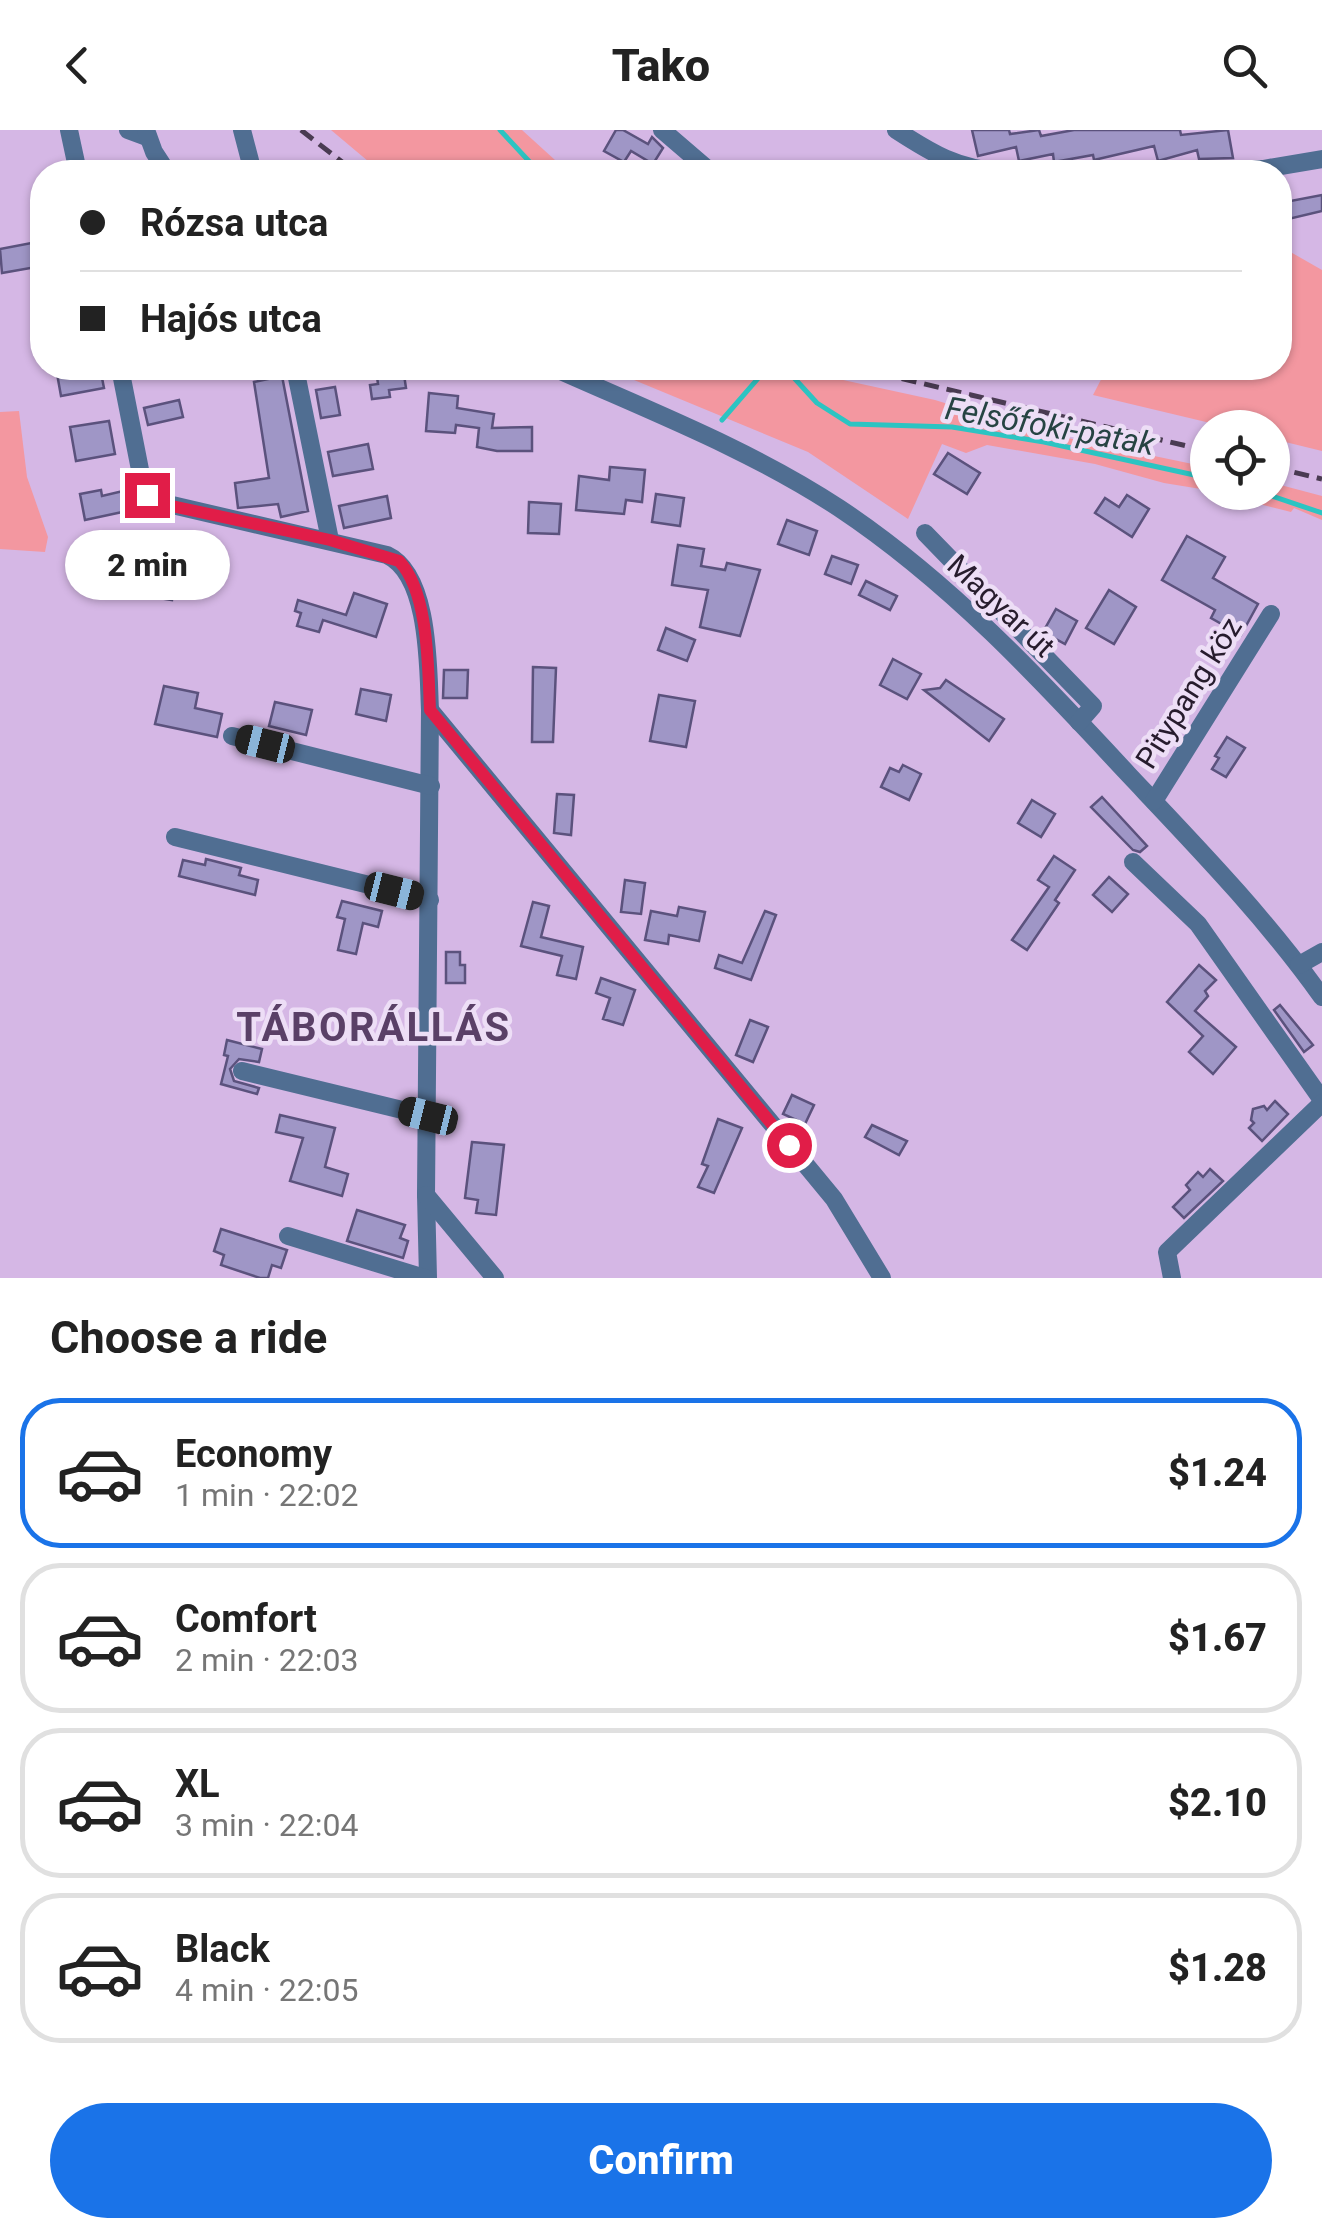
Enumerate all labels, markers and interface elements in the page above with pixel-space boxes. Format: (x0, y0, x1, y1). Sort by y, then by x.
icon: back (50, 38, 105, 93)
icon: search (1217, 38, 1272, 93)
text: Tako (612, 39, 710, 92)
text: Rózsa utca (140, 201, 328, 245)
text: Hajós utca (140, 297, 322, 341)
water label: Felsőfoki-patak (942, 389, 1159, 463)
map controls (1190, 410, 1290, 510)
button: locate (1190, 410, 1290, 510)
route end (125, 473, 170, 518)
callout: 2 min (64, 530, 230, 600)
text: 2 min (107, 546, 188, 584)
street label: Magyar út (941, 547, 1062, 664)
street label: Pitypang köz (1128, 611, 1249, 775)
car (232, 722, 298, 766)
car (361, 869, 427, 913)
district label: TÁBORÁLLÁS (236, 1004, 512, 1051)
car (395, 1094, 461, 1138)
route start (767, 1123, 812, 1168)
text: Choose a ride (50, 1311, 327, 1364)
icon: car (55, 1428, 145, 1518)
text: Economy (175, 1432, 332, 1476)
text: $1.24 (1168, 1451, 1267, 1495)
text: 1 min · 22:02 (175, 1476, 358, 1514)
icon: car (55, 1593, 145, 1683)
text: Comfort (175, 1597, 317, 1641)
text: $1.67 (1168, 1616, 1267, 1660)
text: 2 min · 22:03 (175, 1641, 358, 1679)
icon: car (55, 1758, 145, 1848)
text: XL (175, 1762, 220, 1806)
text: $2.10 (1168, 1781, 1267, 1825)
text: 3 min · 22:04 (175, 1806, 358, 1844)
icon: car (55, 1923, 145, 2013)
text: Black (175, 1927, 270, 1971)
text: $1.28 (1168, 1946, 1267, 1990)
text: 4 min · 22:05 (175, 1971, 358, 2009)
button: Confirm (50, 2103, 1272, 2218)

